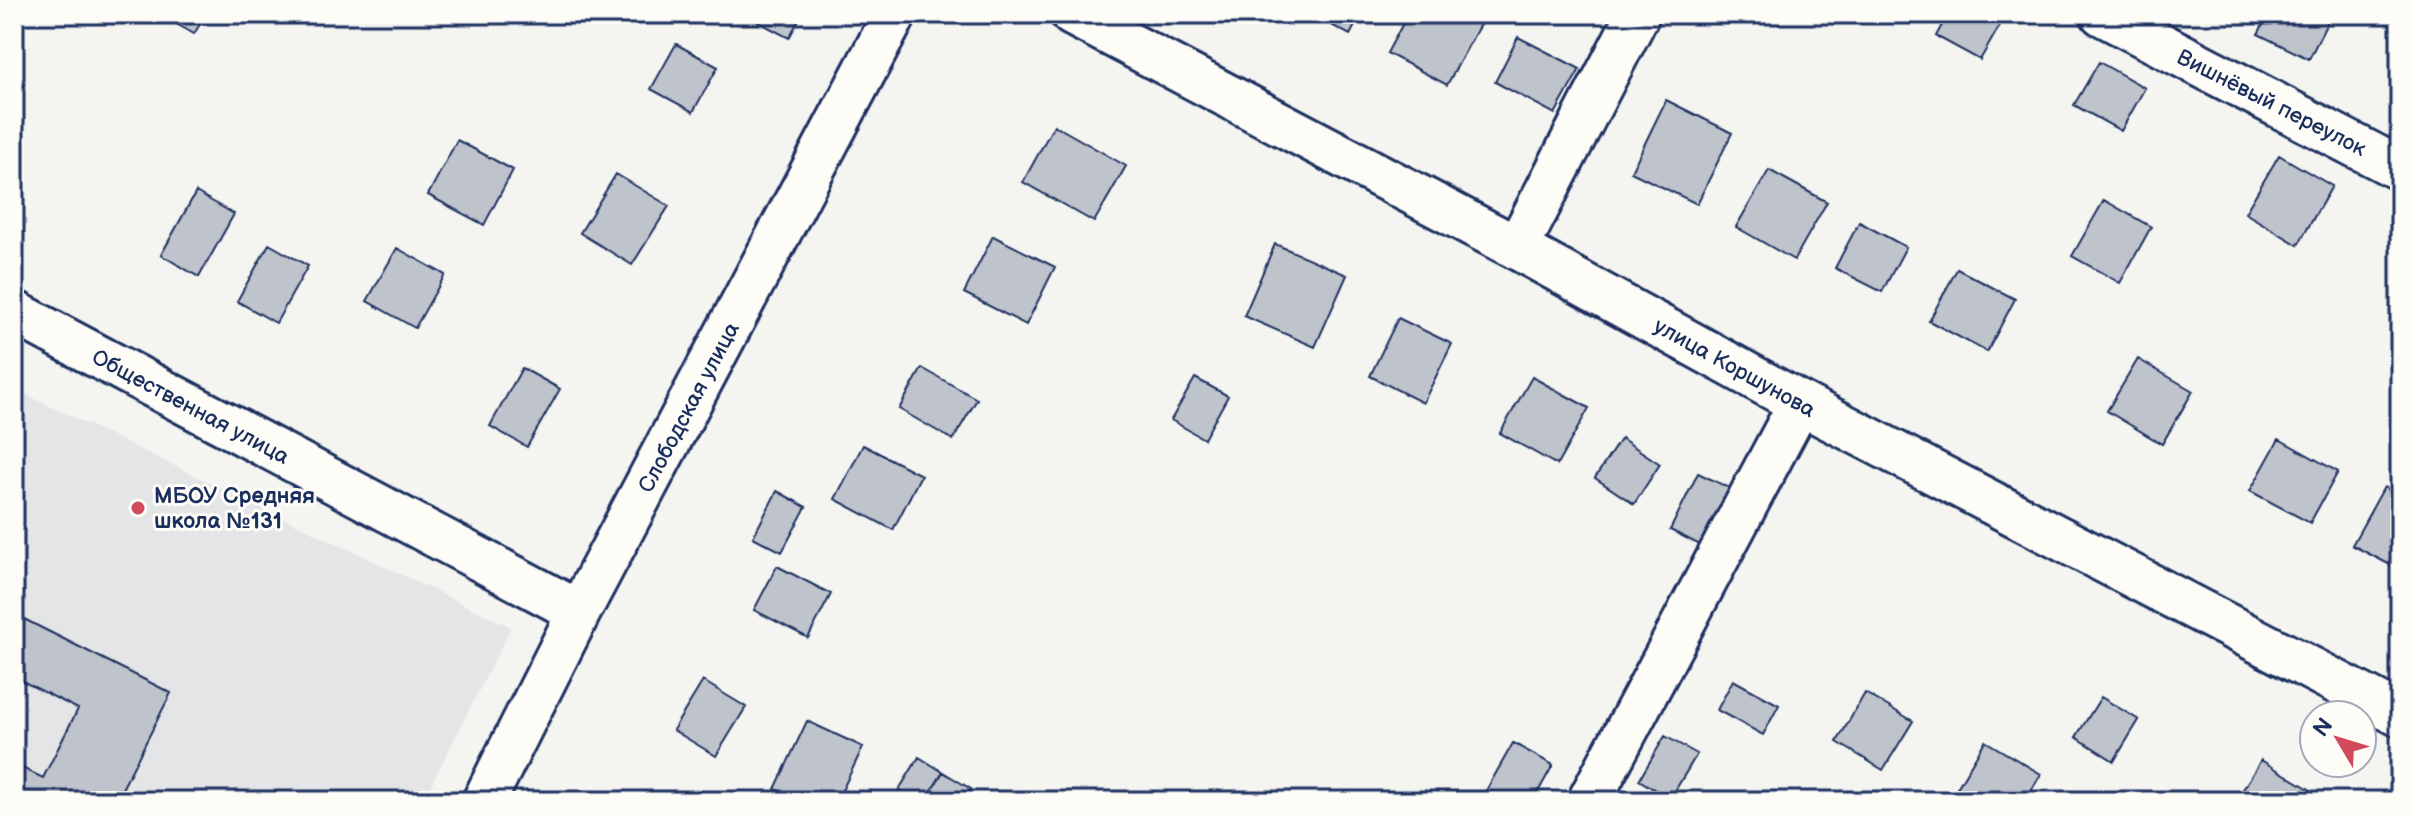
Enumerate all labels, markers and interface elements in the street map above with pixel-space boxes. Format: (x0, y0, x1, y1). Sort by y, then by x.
street label: Вишнёвый переулок (2172, 44, 2371, 163)
street label: улица Коршунова (1649, 313, 1820, 424)
street label: Слободская улица (633, 318, 746, 498)
street label: Общественная улица (87, 344, 294, 471)
place label: МБОУ Средняя школа №131 (154, 483, 315, 535)
marker: МБОУ Средняя школа №131 (129, 499, 147, 517)
north arrow (2298, 699, 2378, 779)
text: N (2308, 713, 2339, 742)

